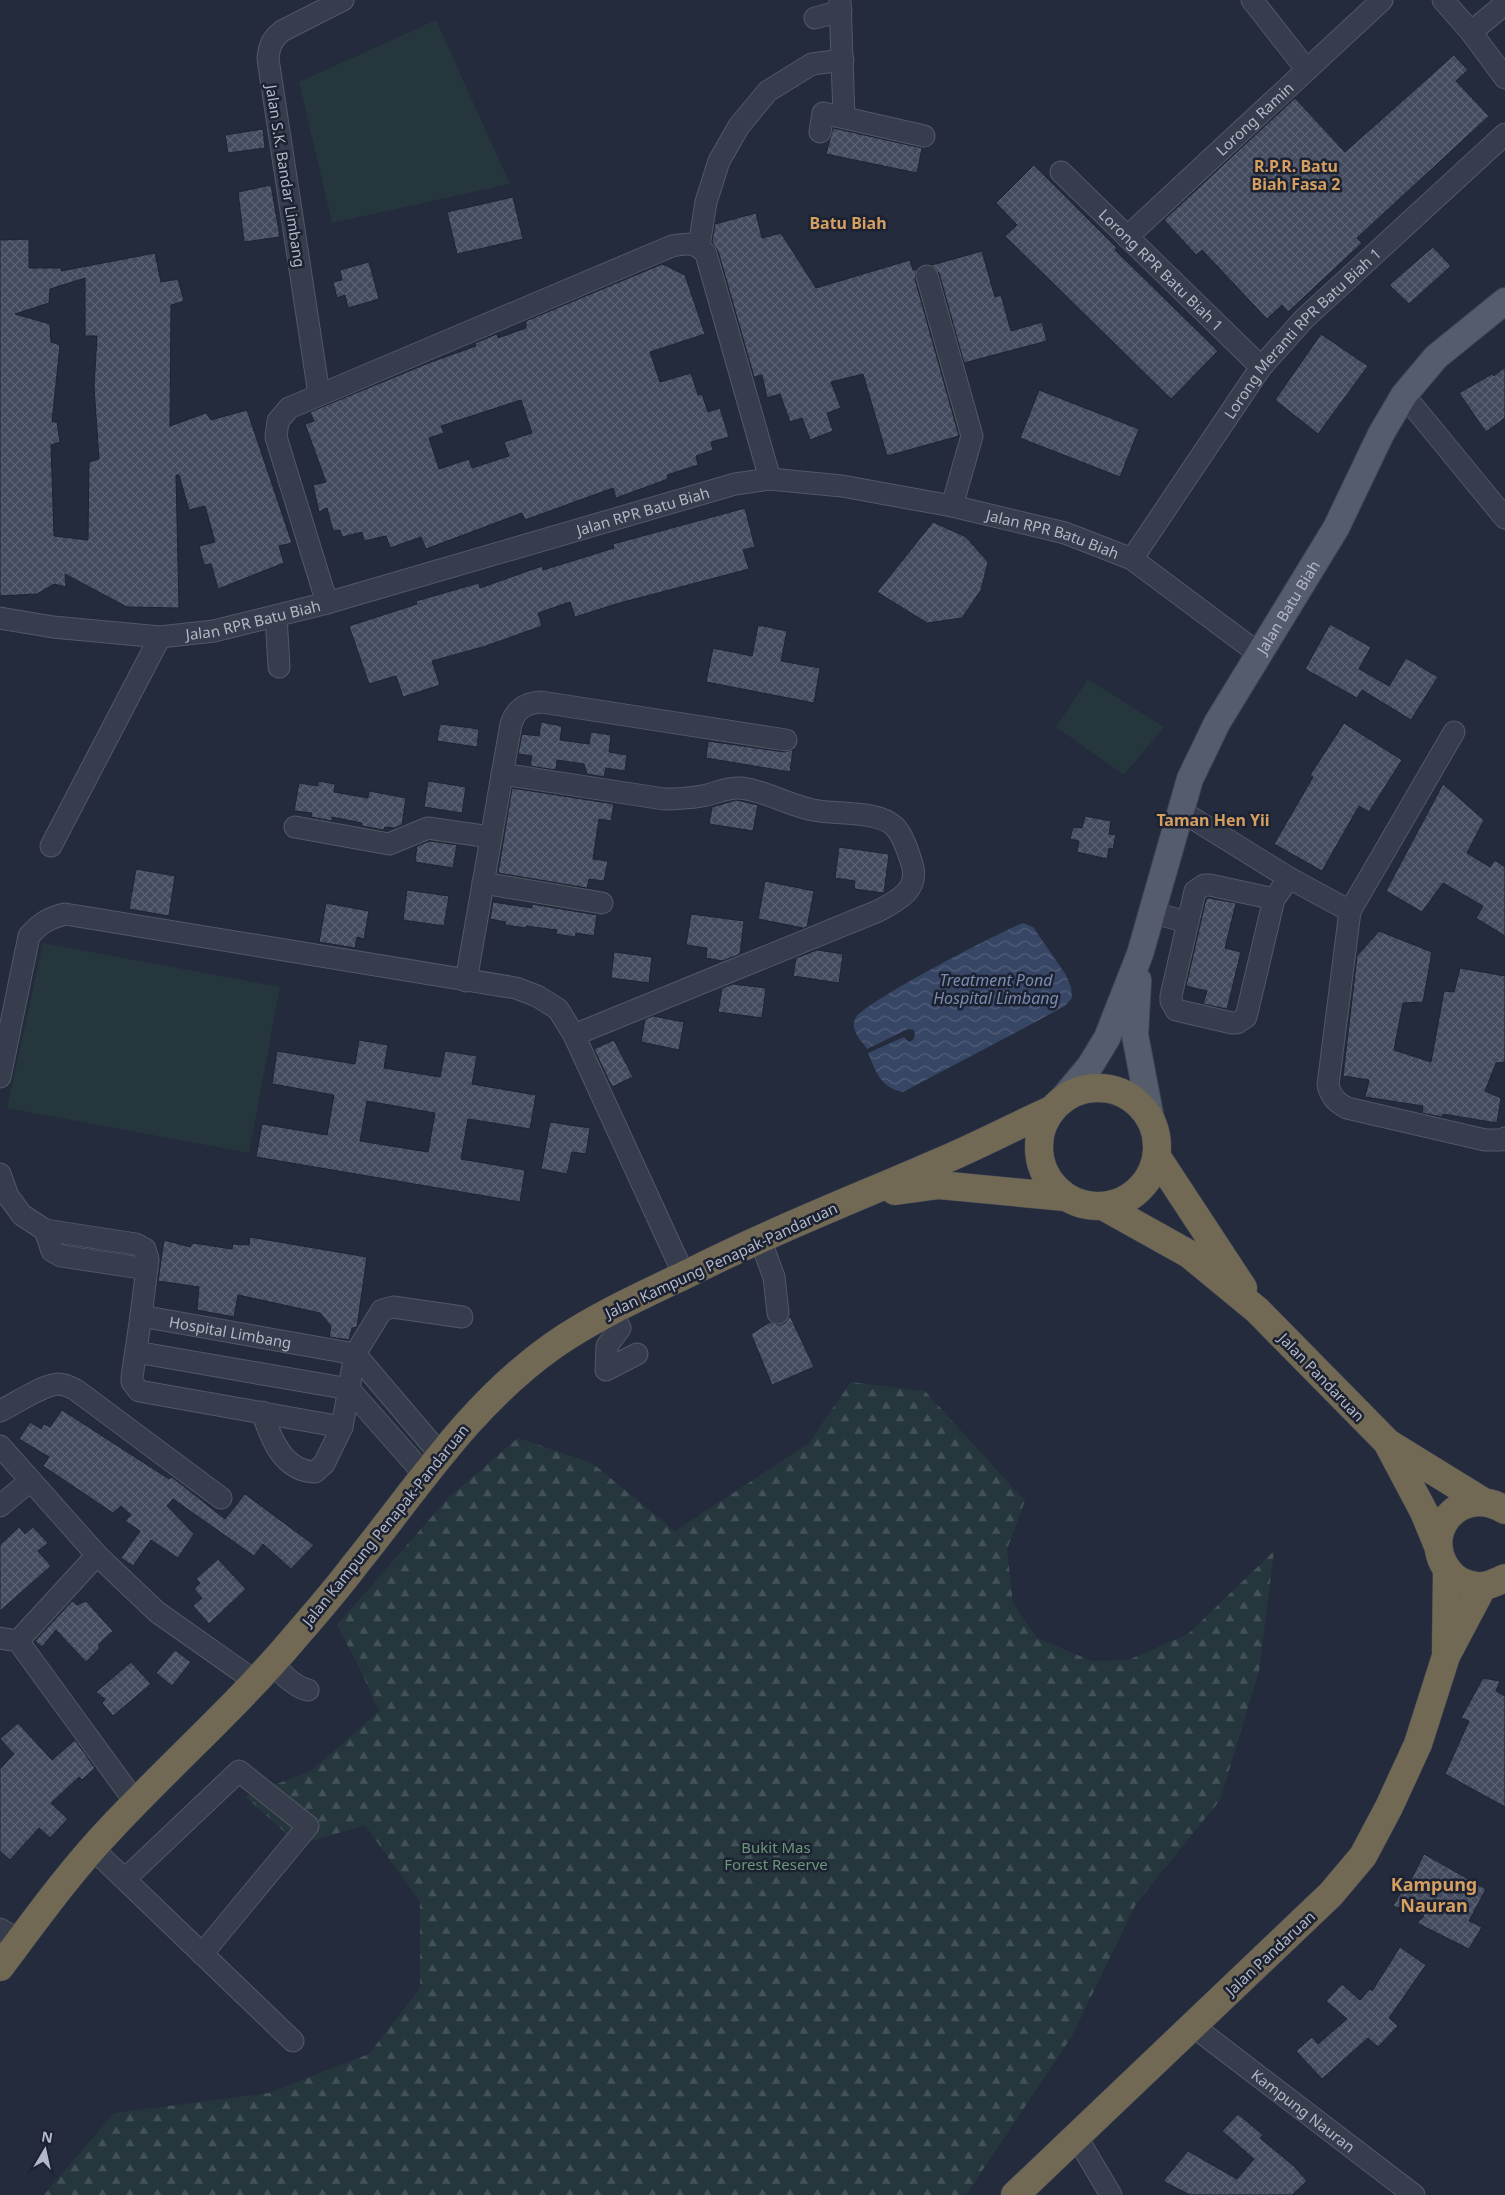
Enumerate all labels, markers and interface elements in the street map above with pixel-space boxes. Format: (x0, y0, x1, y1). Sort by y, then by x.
street label: Lorong Ramin (1211, 77, 1298, 160)
street label: Jalan S.K. Bandar Limbang (261, 81, 310, 269)
district label: R.P.R. Batu Biah Fasa 2 (1252, 155, 1340, 195)
street label: Lorong RPR Batu Biah 1 (1095, 204, 1228, 335)
district label: Batu Biah (809, 212, 887, 234)
street label: Lorong Meranti RPR Batu Biah 1 (1219, 243, 1385, 422)
street label: Jalan RPR Batu Biah (572, 482, 712, 540)
street label: Jalan RPR Batu Biah (982, 504, 1122, 563)
street label: Jalan Batu Biah (1250, 557, 1324, 659)
street label: Jalan RPR Batu Biah (183, 595, 323, 644)
district label: Taman Hen Yii (1156, 809, 1270, 831)
water label: Treatment Pond Hospital Limbang (933, 969, 1059, 1009)
street label: Jalan Kampung Penapak-Pandaruan (600, 1197, 840, 1324)
street label: Hospital Limbang (168, 1311, 293, 1353)
street label: Jalan Pandaruan (1273, 1327, 1369, 1425)
street label: Jalan Kampung Penapak-Pandaruan (296, 1420, 473, 1631)
park label: Bukit Mas Forest Reserve (724, 1837, 828, 1874)
district label: Kampung Nauran (1391, 1872, 1477, 1917)
street label: Jalan Pandaruan (1219, 1906, 1319, 2001)
street label: Kampung Nauran (1248, 2064, 1359, 2156)
north arrow (20, 2125, 70, 2175)
text: N (40, 2126, 54, 2147)

